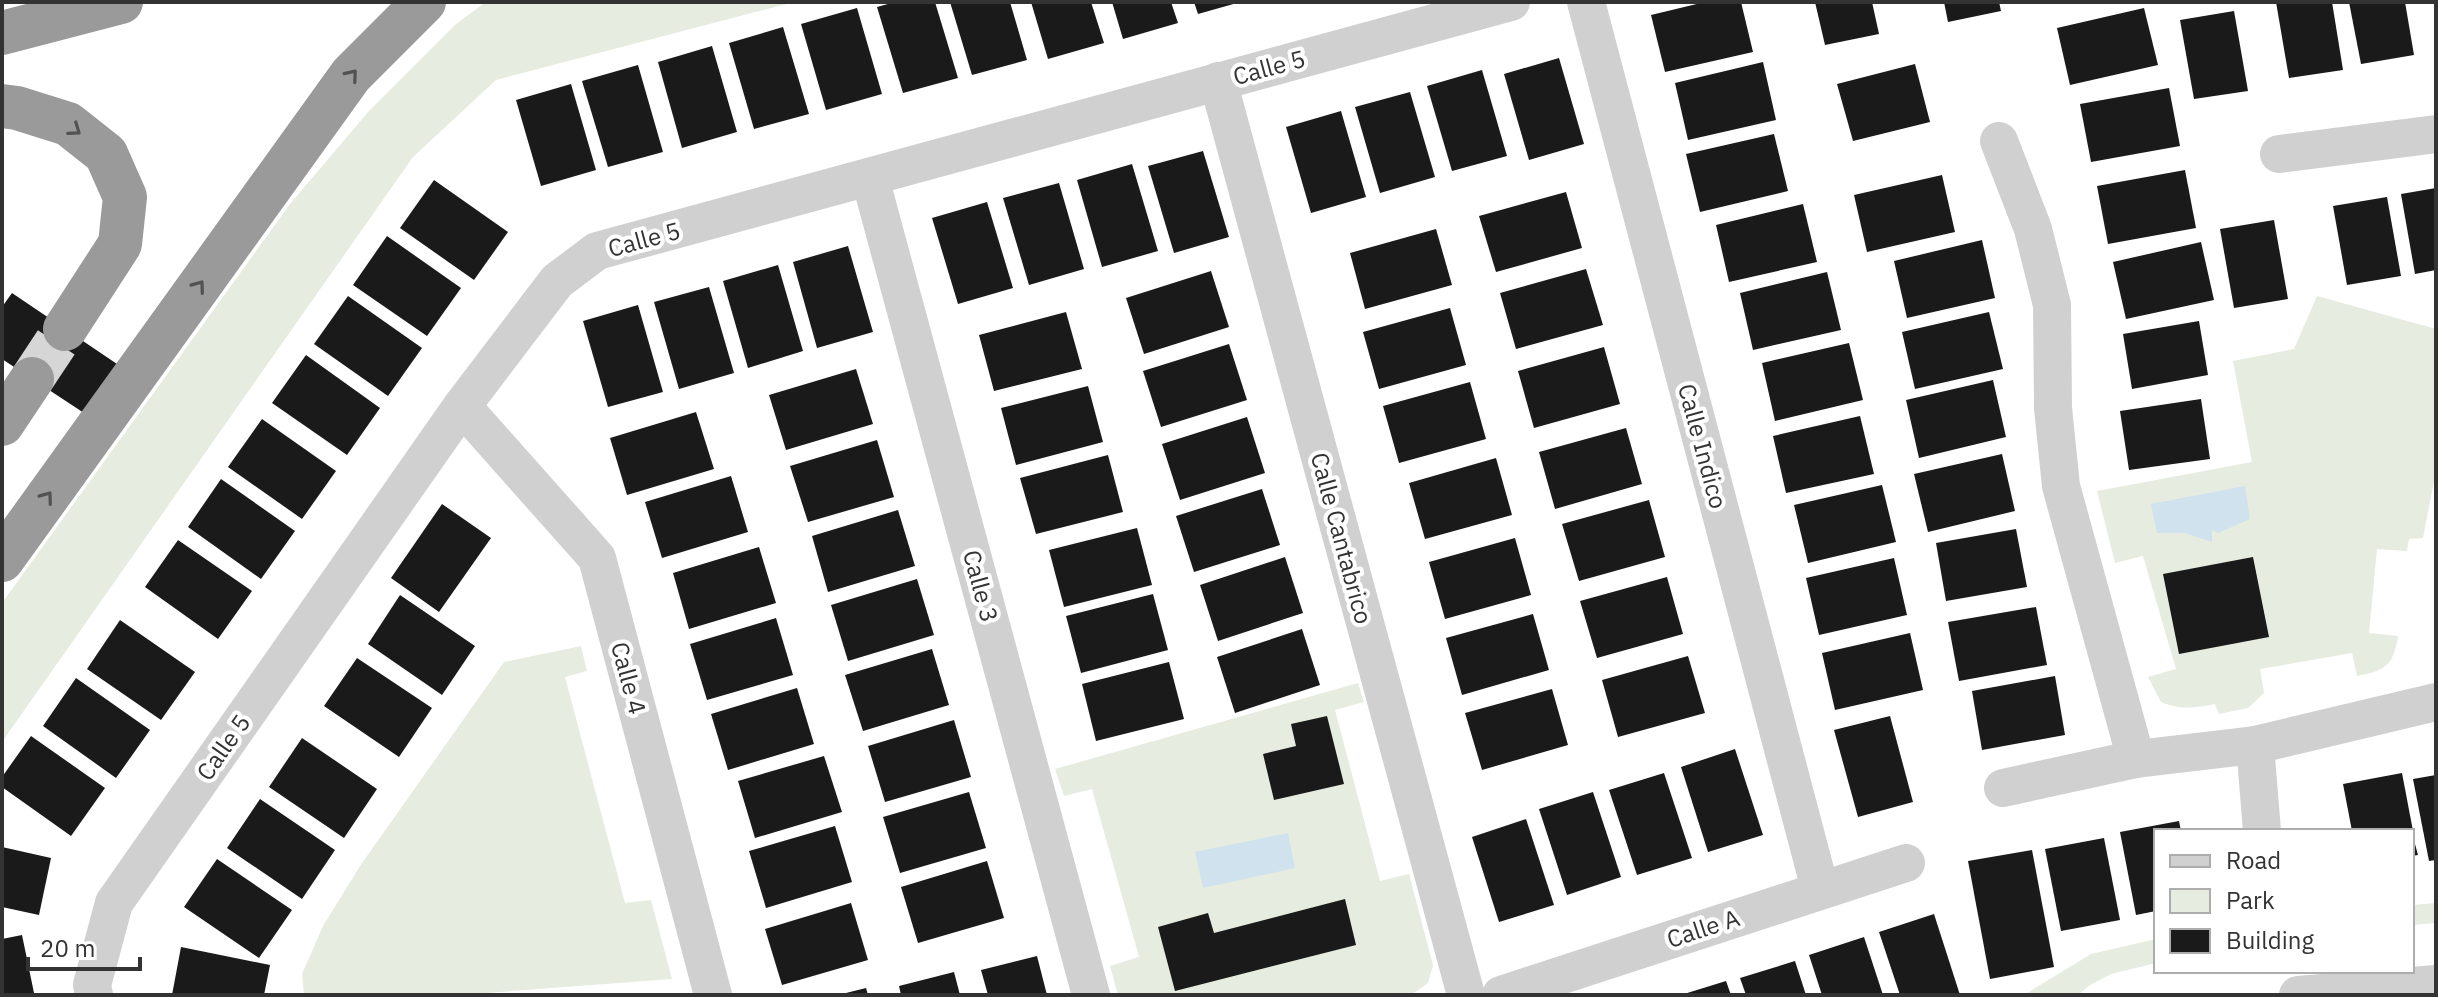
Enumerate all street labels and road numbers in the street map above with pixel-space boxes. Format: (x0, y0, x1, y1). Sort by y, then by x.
street label: Calle 5 (1229, 42, 1309, 92)
street label: Calle 5 (604, 214, 684, 264)
street label: Calle Indico (1671, 380, 1735, 512)
street label: Calle Cantabrico (1304, 449, 1380, 627)
street label: Calle 3 (956, 546, 1006, 626)
street label: Calle 4 (604, 638, 654, 718)
street label: Calle 5 (189, 708, 257, 786)
street label: Calle A (1662, 901, 1744, 955)

